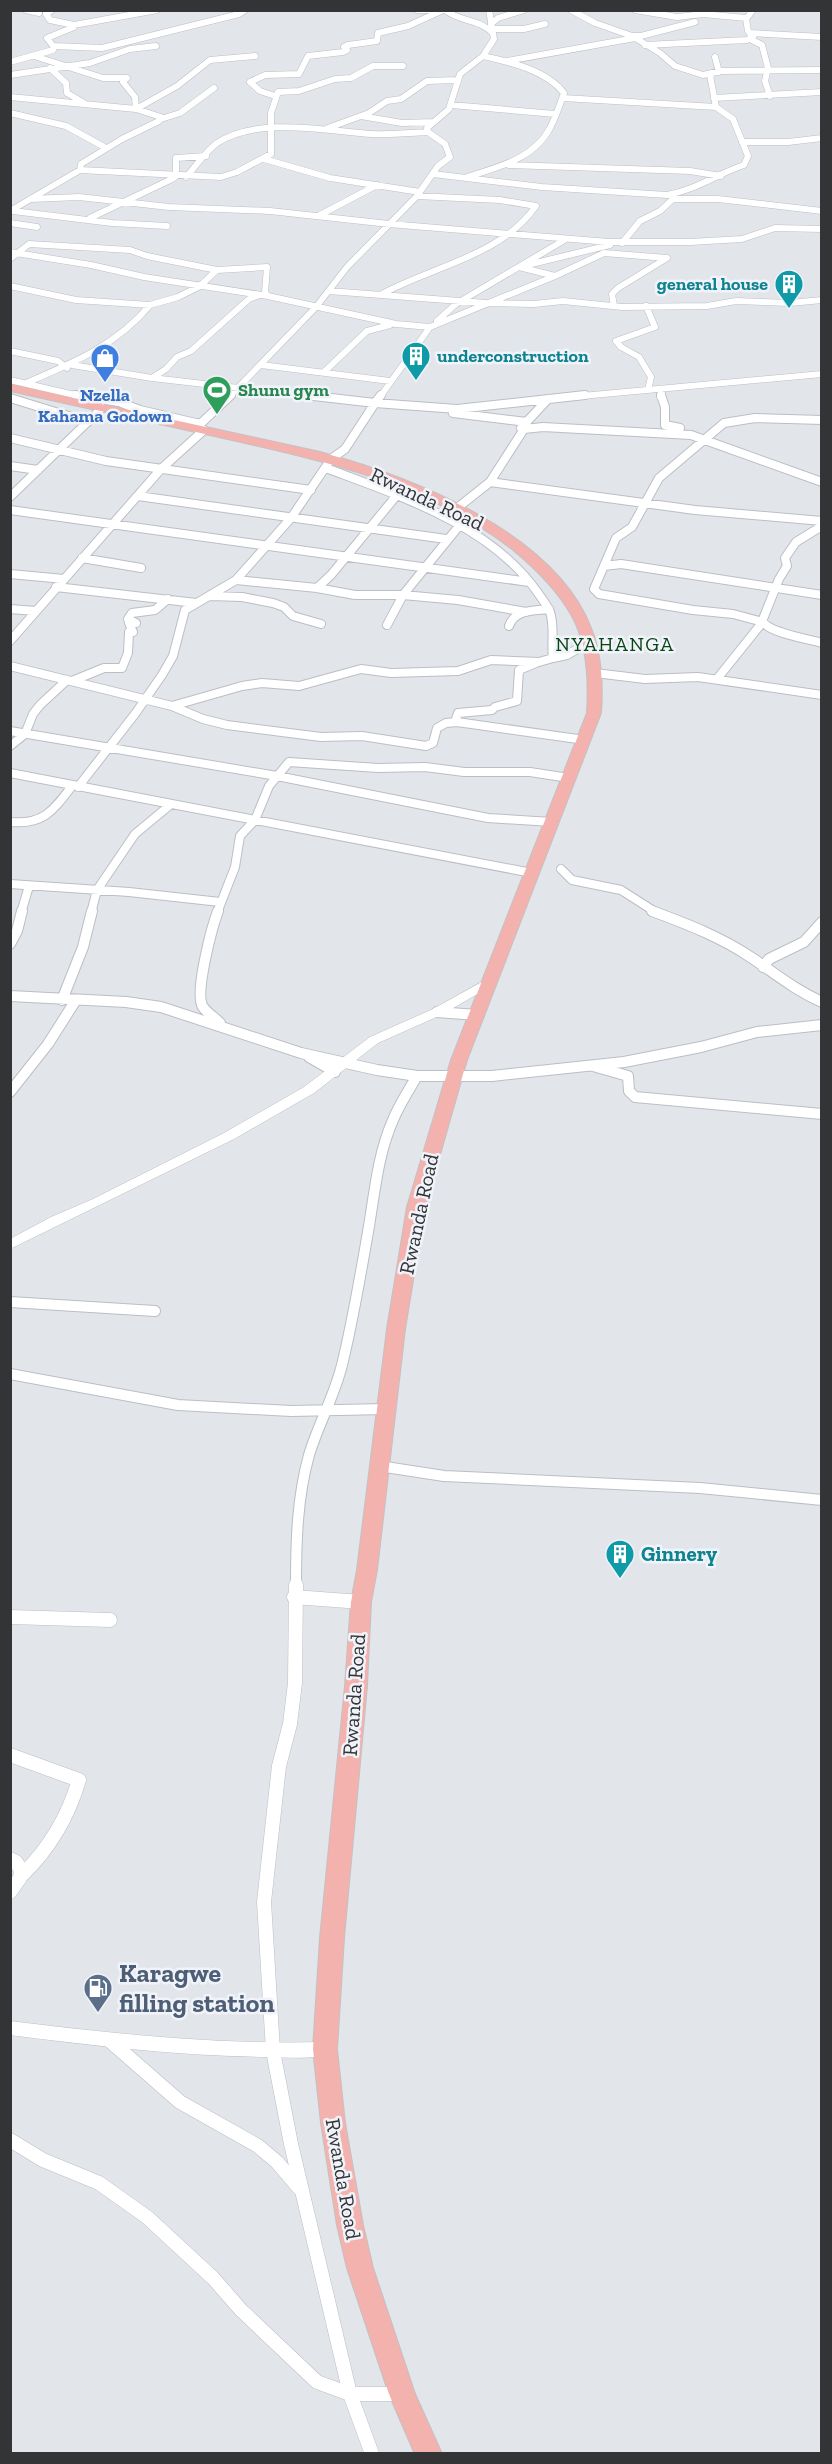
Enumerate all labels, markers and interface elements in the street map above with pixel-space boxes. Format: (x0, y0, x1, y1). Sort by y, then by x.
building icon: general house (773, 268, 805, 310)
place label: general house (657, 273, 768, 295)
building icon: underconstruction (400, 340, 432, 382)
shop icon: Nzella Kahama Godown (89, 342, 121, 384)
place label: underconstruction (437, 345, 589, 367)
sports icon: Shunu gym (201, 374, 233, 416)
place label: Shunu gym (238, 379, 329, 401)
place label: Nzella Kahama Godown (38, 384, 173, 427)
street label: Rwanda Road (366, 461, 488, 536)
district label: NYAHANGA (555, 632, 675, 656)
street label: Rwanda Road (394, 1151, 444, 1276)
building icon: Ginnery (604, 1538, 636, 1580)
place label: Ginnery (641, 1541, 717, 1566)
street label: Rwanda Road (337, 1632, 370, 1757)
place label: Karagwe filling station (119, 1957, 275, 2019)
fuel station icon: Karagwe filling station (82, 1972, 114, 2014)
street label: Rwanda Road (321, 2116, 367, 2242)

